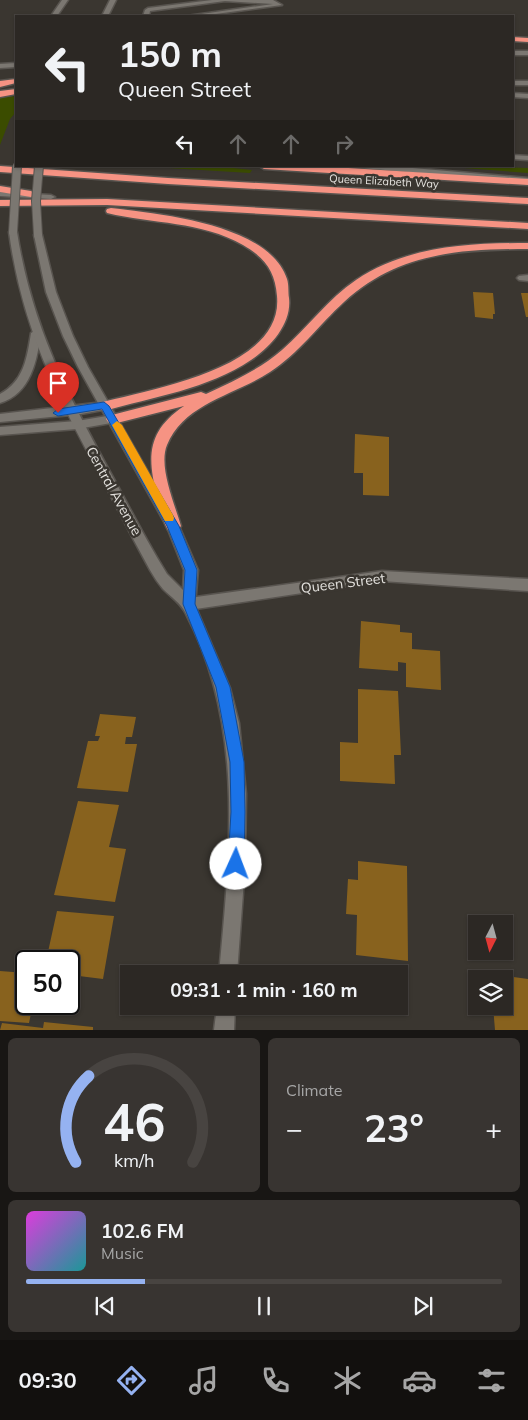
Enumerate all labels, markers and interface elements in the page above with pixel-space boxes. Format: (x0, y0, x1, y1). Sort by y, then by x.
text: 150 m (118, 32, 222, 76)
icon: left (35, 35, 100, 100)
text: Queen Street (118, 75, 251, 103)
icon: left (171, 130, 199, 158)
icon: ahead (224, 130, 252, 158)
icon: ahead (277, 130, 305, 158)
icon: right (330, 130, 358, 158)
street label: Queen Elizabeth Way (329, 171, 439, 191)
pin (37, 362, 79, 413)
icon: arrive (44, 369, 72, 397)
street label: Central Avenue (82, 443, 146, 539)
street label: Queen Street (300, 569, 386, 597)
position arrow (209, 837, 261, 889)
north arrow (468, 915, 512, 960)
map controls (468, 915, 513, 1015)
speed limit sign: 50 (15, 950, 80, 1015)
button: layers (468, 970, 513, 1015)
text: 09:31 · 1 min · 160 m (170, 978, 358, 1002)
text: Climate (286, 1080, 342, 1100)
text: 46 (103, 1089, 165, 1154)
text: 23° (364, 1104, 424, 1152)
text: − (286, 1111, 303, 1146)
text: + (485, 1111, 502, 1146)
text: km/h (114, 1149, 154, 1171)
text: 102.6 FM (101, 1219, 184, 1243)
text: Music (101, 1243, 144, 1263)
icon: previous (91, 1292, 119, 1320)
icon: pause (250, 1292, 278, 1320)
icon: next (409, 1292, 437, 1320)
icon: directions (114, 1363, 149, 1398)
icon: music (186, 1363, 221, 1398)
icon: phone (258, 1363, 293, 1398)
icon: climate (330, 1363, 365, 1398)
icon: car (402, 1363, 437, 1398)
icon: filters (474, 1363, 509, 1398)
text: 09:30 (19, 1366, 77, 1394)

